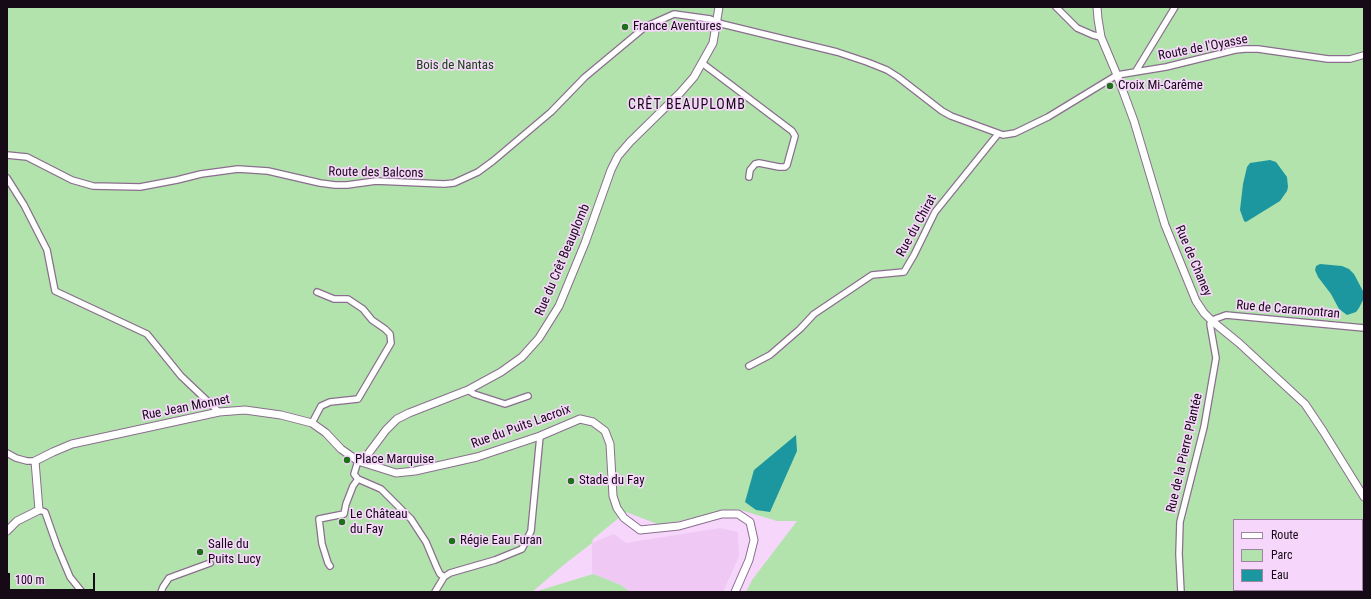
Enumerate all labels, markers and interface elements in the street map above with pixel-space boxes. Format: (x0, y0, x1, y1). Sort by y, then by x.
place label: France Aventures (633, 19, 721, 35)
marker: France Aventures (620, 22, 630, 32)
street label: Route de l'Oyasse (1157, 32, 1249, 64)
park label: Bois de Nantas (416, 58, 494, 74)
place label: Croix Mi-Carême (1118, 78, 1203, 94)
marker: Croix Mi-Carême (1105, 81, 1115, 91)
district label: CRÊT BEAUPLOMB (628, 97, 746, 113)
street label: Route des Balcons (328, 164, 424, 182)
street label: Rue du Chirat (894, 192, 940, 260)
street label: Rue du Crêt Beauplomb (532, 202, 594, 318)
street label: Rue de Chaney (1171, 223, 1215, 299)
street label: Rue de Caramontran (1236, 298, 1340, 322)
street label: Rue Jean Monnet (141, 392, 231, 424)
street label: Rue de la Pierre Plantée (1164, 392, 1206, 514)
street label: Rue du Puits Lacroix (469, 402, 573, 452)
place label: Place Marquise (355, 452, 434, 468)
marker: Place Marquise (342, 455, 352, 465)
place label: Stade du Fay (579, 473, 645, 489)
marker: Stade du Fay (566, 476, 576, 486)
place label: Le Château du Fay (350, 507, 408, 538)
marker: Le Château du Fay (337, 517, 347, 527)
legend (1233, 519, 1363, 591)
text: Route (1271, 528, 1298, 542)
place label: Régie Eau Furan (460, 533, 542, 549)
marker: Régie Eau Furan (447, 536, 457, 546)
place label: Salle du Puits Lucy (208, 537, 261, 568)
marker: Salle du Puits Lucy (195, 547, 205, 557)
text: Parc (1271, 548, 1292, 562)
scale bar (10, 565, 97, 591)
text: Eau (1271, 568, 1289, 582)
text: 100 m (15, 573, 45, 587)

